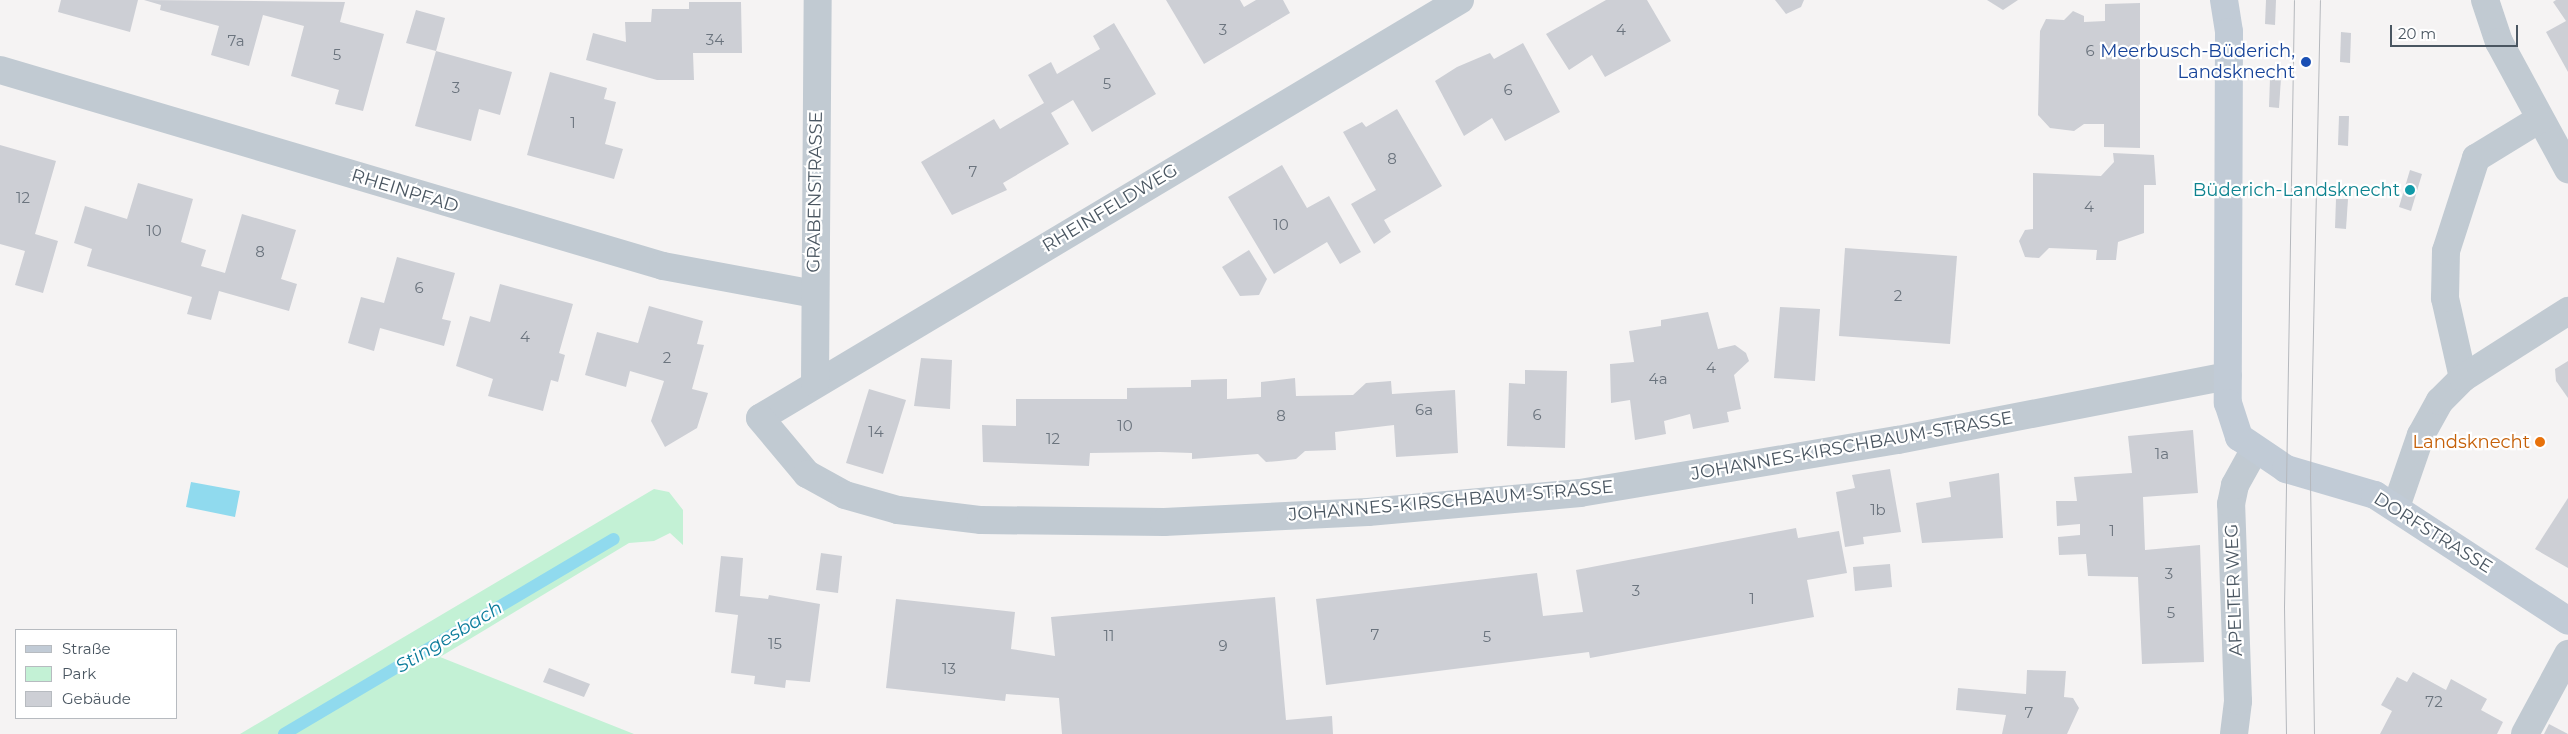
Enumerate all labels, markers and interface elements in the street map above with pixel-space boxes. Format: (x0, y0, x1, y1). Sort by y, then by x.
scale bar (2393, 15, 2520, 47)
house number: 3 (1219, 21, 1227, 39)
house number: 4 (1616, 21, 1626, 39)
text: 20 m (2398, 24, 2436, 43)
house number: 34 (706, 31, 724, 49)
house number: 7a (227, 32, 245, 50)
place label: Meerbusch-Büderich, Landsknecht (2100, 41, 2295, 84)
house number: 6 (2085, 42, 2095, 60)
house number: 5 (333, 46, 341, 64)
marker: Meerbusch-Büderich, Landsknecht (2299, 55, 2313, 69)
house number: 5 (1103, 75, 1111, 93)
house number: 3 (452, 79, 460, 97)
house number: 6 (1503, 81, 1513, 99)
street label: GRABENSTRASSE (803, 111, 827, 273)
house number: 1 (570, 114, 576, 132)
house number: 8 (1387, 150, 1397, 168)
street label: RHEINFELDWEG (1038, 159, 1182, 257)
house number: 7 (969, 163, 977, 181)
street label: RHEINPFAD (349, 164, 461, 218)
place label: Büderich-Landsknecht (2193, 179, 2400, 201)
marker: Büderich-Landsknecht (2404, 184, 2416, 196)
house number: 12 (16, 189, 30, 207)
house number: 4 (2084, 198, 2094, 216)
house number: 10 (1273, 216, 1289, 234)
house number: 10 (146, 222, 162, 240)
house number: 8 (255, 243, 265, 261)
house number: 6 (414, 279, 424, 297)
house number: 2 (1894, 287, 1902, 305)
house number: 4 (520, 328, 530, 346)
house number: 2 (663, 349, 671, 367)
house number: 4 (1706, 359, 1716, 377)
house number: 4a (1648, 370, 1668, 388)
house number: 6a (1415, 401, 1433, 419)
house number: 6 (1532, 406, 1542, 424)
house number: 8 (1276, 407, 1286, 425)
street label: JOHANNES-KIRSCHBAUM-STRASSE (1689, 407, 2015, 485)
house number: 10 (1117, 417, 1133, 435)
house number: 14 (868, 423, 884, 441)
house number: 12 (1046, 430, 1060, 448)
place label: Landsknecht (2412, 431, 2530, 453)
marker: Landsknecht (2534, 436, 2546, 448)
house number: 1a (2155, 445, 2169, 463)
street label: JOHANNES-KIRSCHBAUM-STRASSE (1287, 476, 1615, 526)
street label: DORFSTRASSE (2370, 488, 2496, 578)
house number: 1b (1870, 501, 1886, 519)
house number: 1 (2109, 522, 2115, 540)
street label: APELTER WEG (2221, 523, 2247, 657)
house number: 3 (2165, 565, 2173, 583)
house number: 3 (1632, 582, 1640, 600)
house number: 1 (1749, 590, 1755, 608)
water label: Stingesbach (392, 596, 506, 678)
house number: 5 (2167, 604, 2175, 622)
house number: 7 (1371, 626, 1379, 644)
house number: 11 (1104, 627, 1114, 645)
house number: 5 (1483, 628, 1491, 646)
legend (15, 629, 178, 719)
house number: 15 (768, 635, 782, 653)
house number: 9 (1218, 637, 1228, 655)
text: Straße (62, 639, 111, 658)
house number: 13 (942, 660, 956, 678)
text: Park (62, 664, 96, 683)
text: Gebäude (62, 689, 131, 708)
house number: 72 (2425, 693, 2443, 711)
house number: 7 (2025, 704, 2033, 722)

